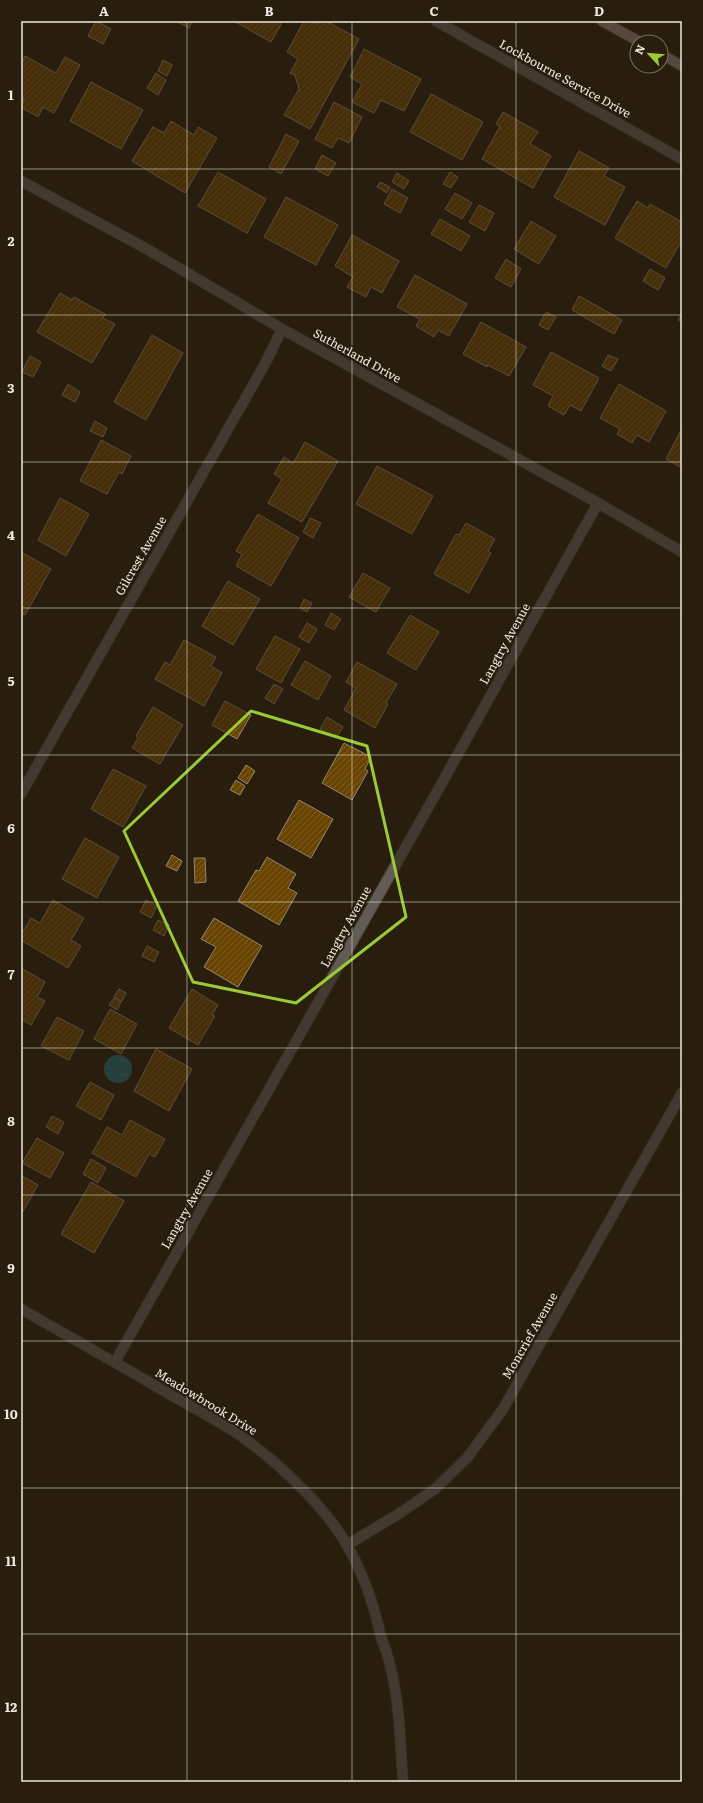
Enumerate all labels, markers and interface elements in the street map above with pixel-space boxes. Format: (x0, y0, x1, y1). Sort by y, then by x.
text: A (99, 1, 109, 20)
text: B (265, 1, 274, 20)
text: C (429, 1, 439, 20)
text: D (594, 1, 604, 20)
street label: Lockbourne Service Drive (496, 34, 635, 122)
north arrow (629, 34, 669, 74)
text: N (630, 42, 648, 57)
text: 1 (8, 85, 14, 104)
text: 2 (8, 231, 15, 250)
street label: Sutherland Drive (310, 323, 405, 387)
text: 3 (7, 378, 15, 397)
street label: Gilcrest Avenue (110, 512, 170, 599)
text: 4 (7, 525, 15, 544)
street label: Langtry Avenue (474, 600, 534, 687)
text: 5 (7, 671, 15, 690)
text: 6 (7, 818, 15, 837)
street label: Langtry Avenue (315, 883, 375, 970)
text: 7 (7, 964, 15, 983)
text: 8 (7, 1111, 15, 1130)
street label: Langtry Avenue (156, 1165, 217, 1252)
text: 9 (7, 1258, 15, 1277)
street label: Moncrief Avenue (497, 1289, 561, 1382)
street label: Meadowbrook Drive (152, 1363, 261, 1439)
text: 10 (4, 1404, 18, 1423)
text: 11 (6, 1551, 17, 1570)
text: 12 (5, 1697, 17, 1716)

